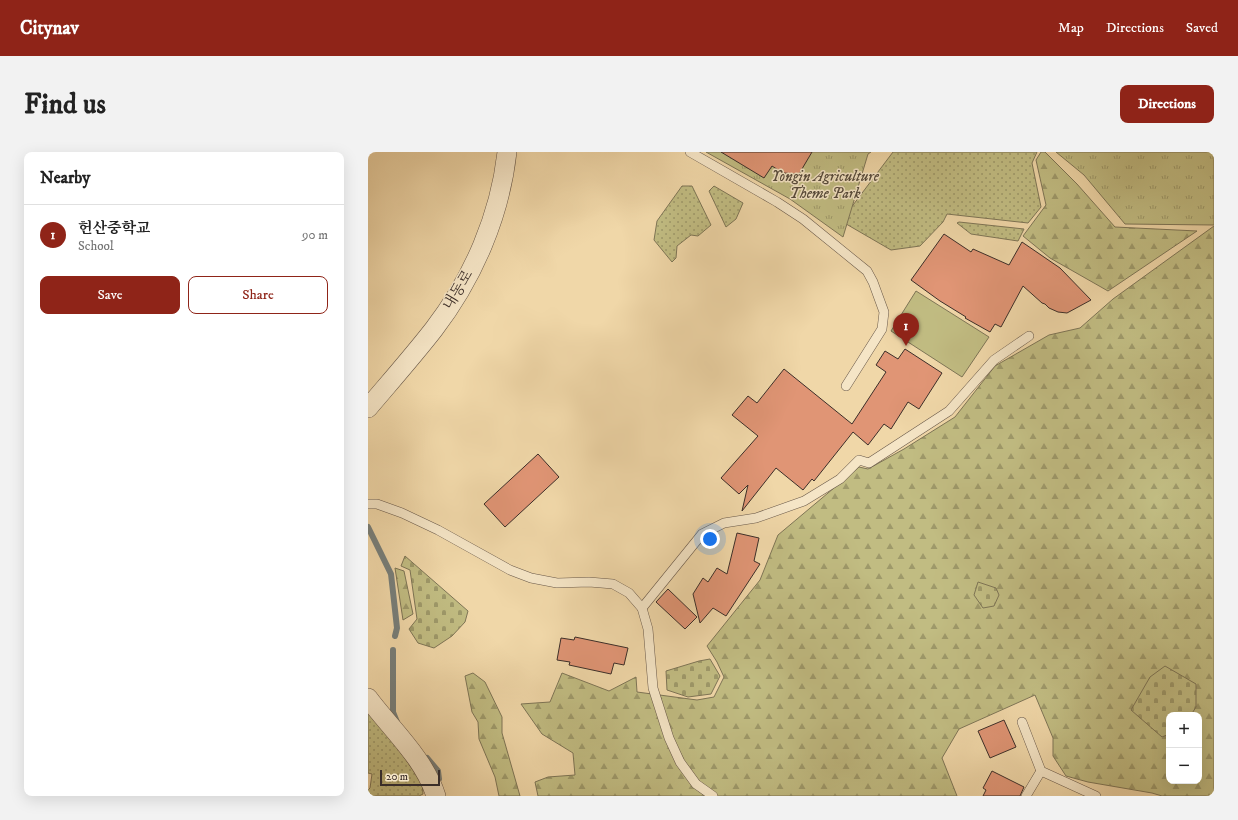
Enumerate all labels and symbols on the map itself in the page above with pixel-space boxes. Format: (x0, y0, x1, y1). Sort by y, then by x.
park label: Yongin Agriculture Theme Park (771, 167, 880, 203)
street label: 내동로 (439, 266, 478, 314)
pin: 1 (893, 313, 919, 346)
your location (700, 529, 720, 549)
scale bar (380, 768, 440, 787)

